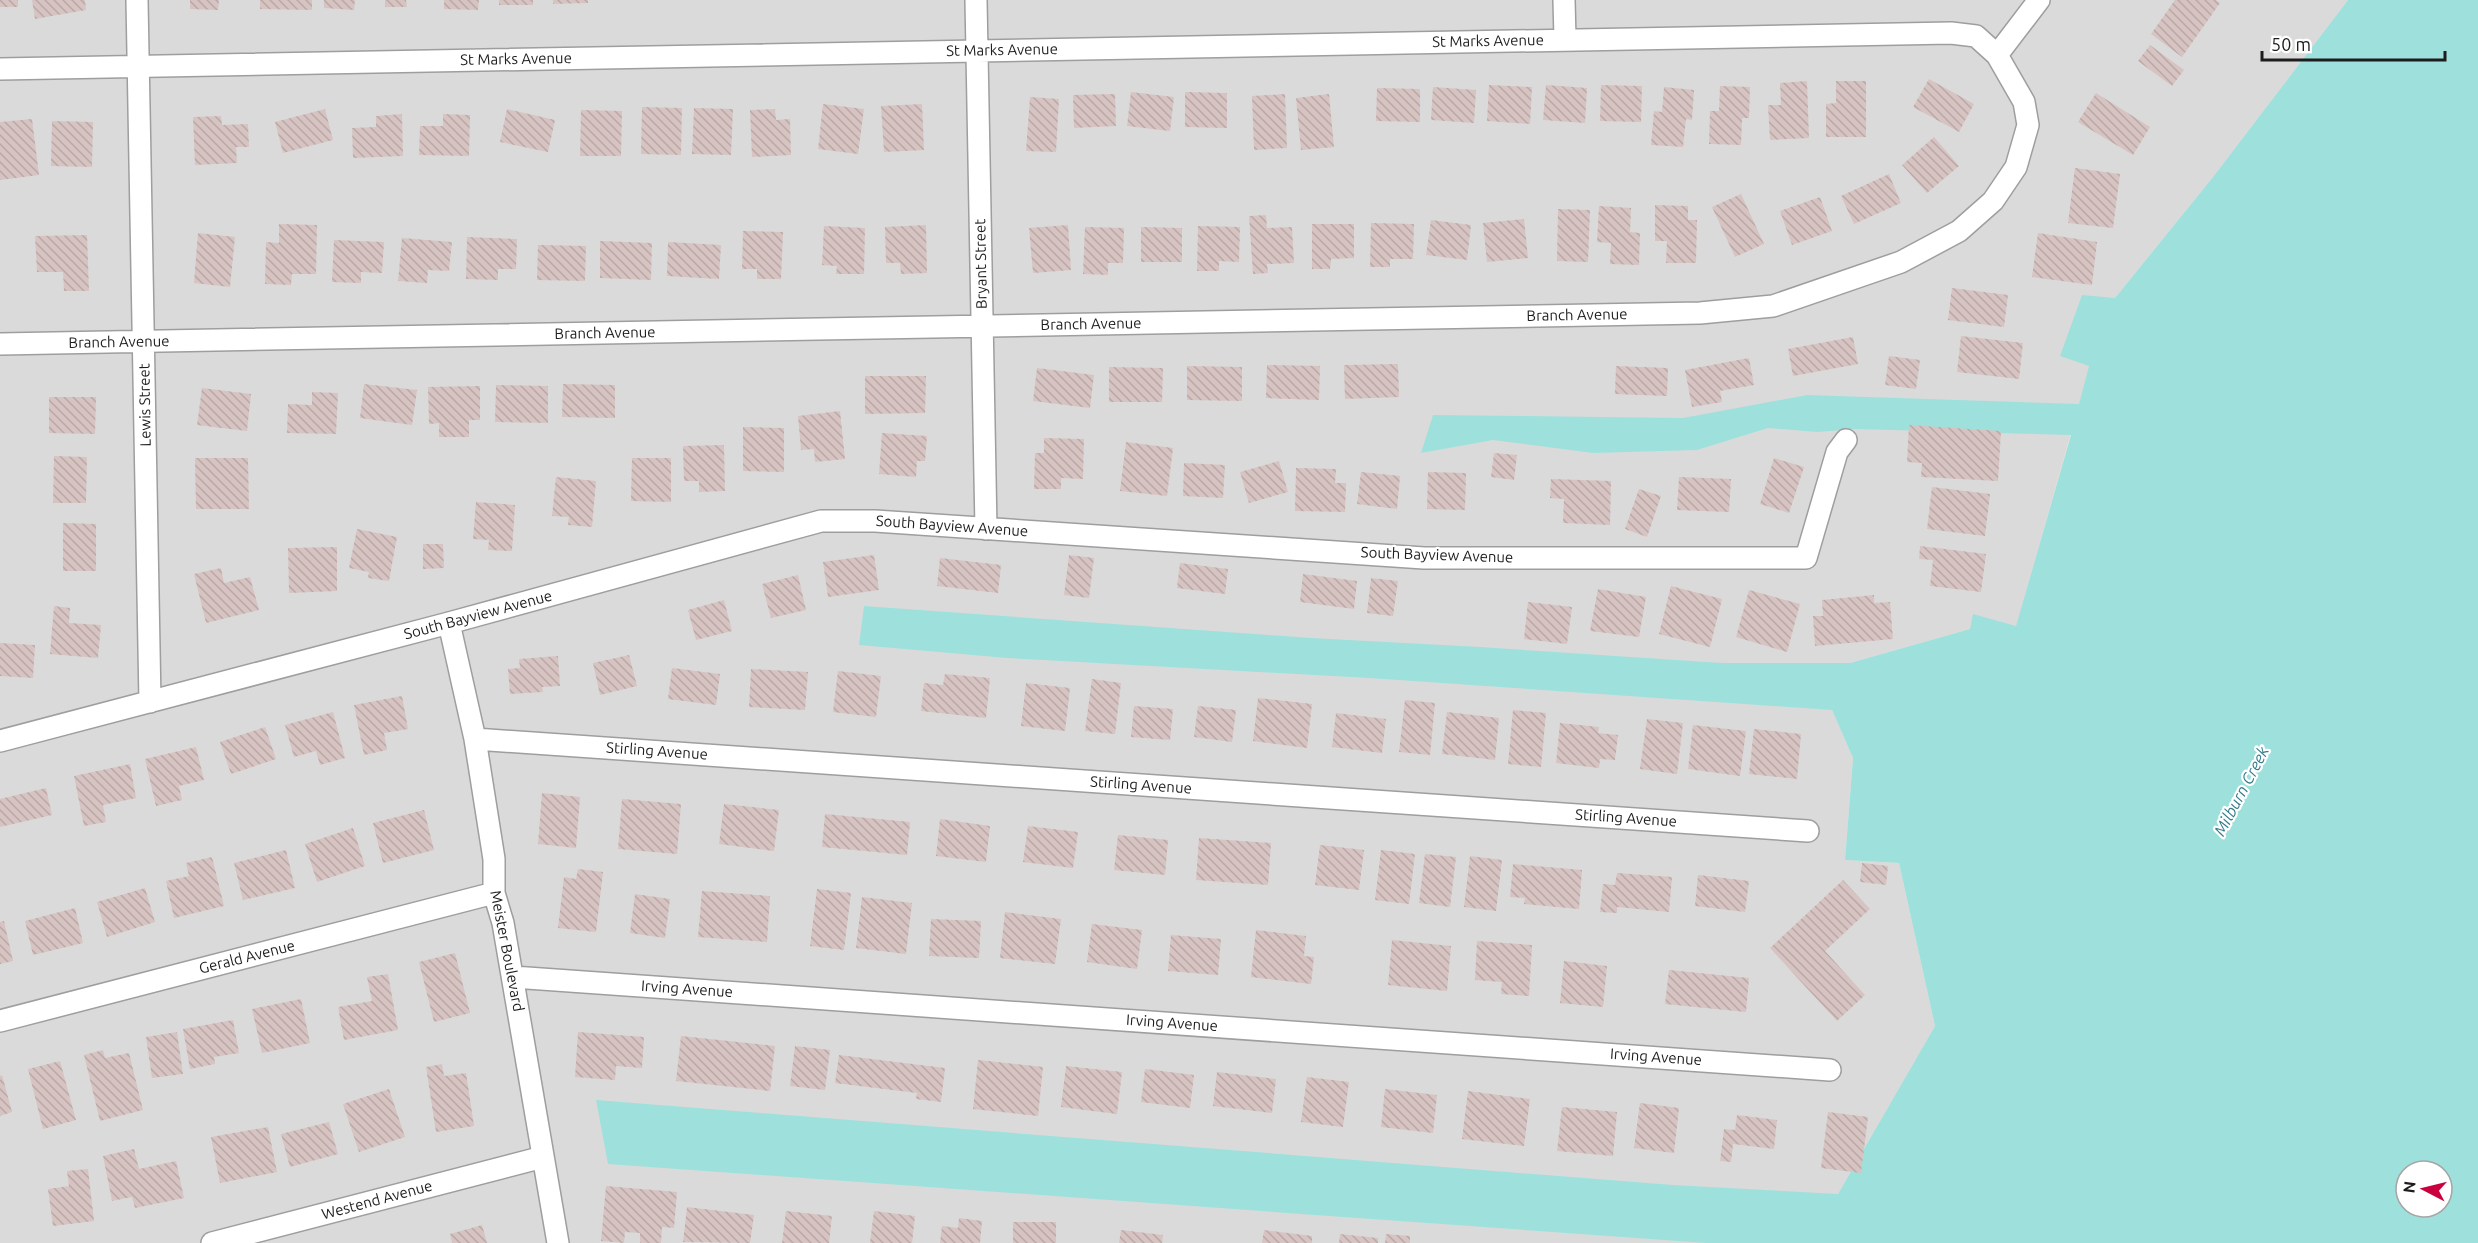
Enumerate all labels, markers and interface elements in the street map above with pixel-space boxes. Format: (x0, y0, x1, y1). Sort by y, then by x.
scale bar (2262, 24, 2445, 62)
street label: St Marks Avenue (1432, 31, 1544, 50)
text: 50 m (2271, 34, 2311, 54)
street label: St Marks Avenue (946, 40, 1058, 59)
street label: St Marks Avenue (460, 49, 572, 68)
street label: Bryant Street (971, 219, 990, 309)
street label: Branch Avenue (1526, 305, 1628, 324)
street label: Branch Avenue (1040, 314, 1142, 333)
street label: Branch Avenue (554, 323, 656, 342)
street label: Branch Avenue (68, 332, 170, 351)
street label: Lewis Street (135, 363, 154, 447)
street label: South Bayview Avenue (875, 512, 1029, 539)
street label: South Bayview Avenue (1360, 543, 1514, 566)
street label: South Bayview Avenue (402, 587, 554, 642)
street label: Stirling Avenue (606, 738, 708, 763)
water label: Milburn Creek (2210, 743, 2272, 839)
street label: Stirling Avenue (1090, 772, 1192, 797)
street label: Stirling Avenue (1575, 805, 1677, 830)
street label: Meister Boulevard (487, 889, 528, 1013)
street label: Gerald Avenue (197, 936, 297, 977)
street label: Irving Avenue (641, 977, 734, 1000)
street label: Irving Avenue (1126, 1011, 1219, 1034)
street label: Irving Avenue (1610, 1045, 1703, 1068)
north arrow (2394, 1159, 2454, 1219)
street label: Westend Avenue (320, 1177, 434, 1222)
text: N (2399, 1180, 2419, 1194)

